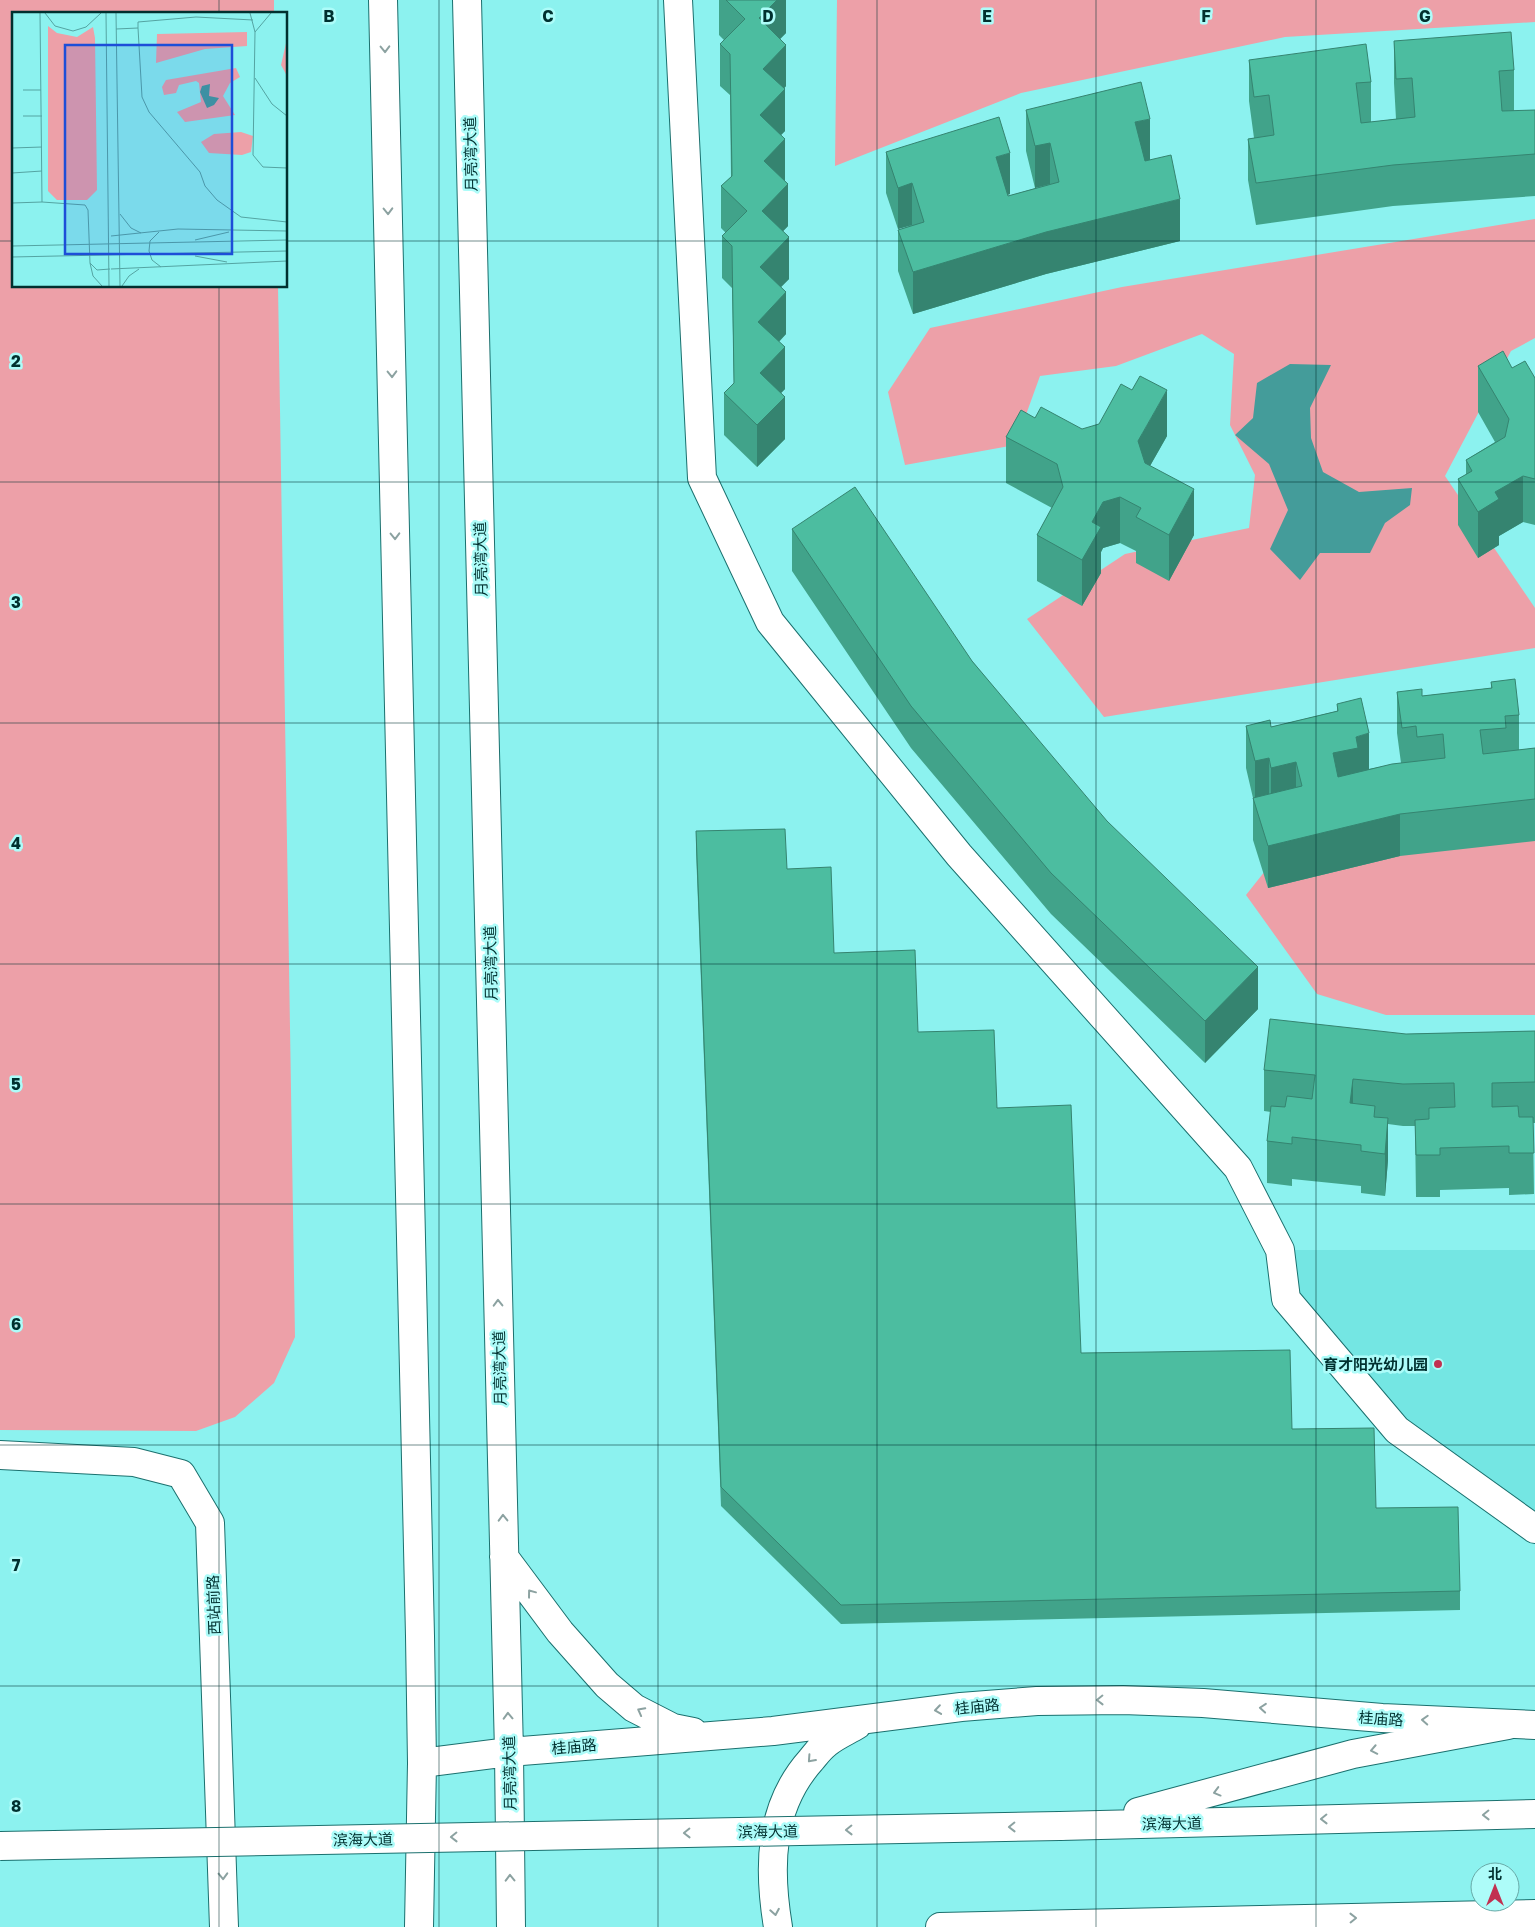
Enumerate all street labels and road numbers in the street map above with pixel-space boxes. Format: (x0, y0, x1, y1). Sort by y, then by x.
street label: 月亮湾大道 (460, 116, 480, 192)
street label: 月亮湾大道 (470, 521, 490, 597)
street label: 月亮湾大道 (480, 925, 500, 1001)
street label: 月亮湾大道 (489, 1330, 509, 1406)
street label: 西站前路 (203, 1575, 223, 1635)
street label: 桂庙路 (954, 1695, 1000, 1717)
street label: 桂庙路 (1358, 1707, 1404, 1729)
street label: 月亮湾大道 (499, 1735, 519, 1811)
street label: 桂庙路 (551, 1735, 597, 1757)
street label: 滨海大道 (1142, 1813, 1202, 1833)
street label: 滨海大道 (738, 1821, 798, 1841)
street label: 滨海大道 (333, 1829, 393, 1849)

